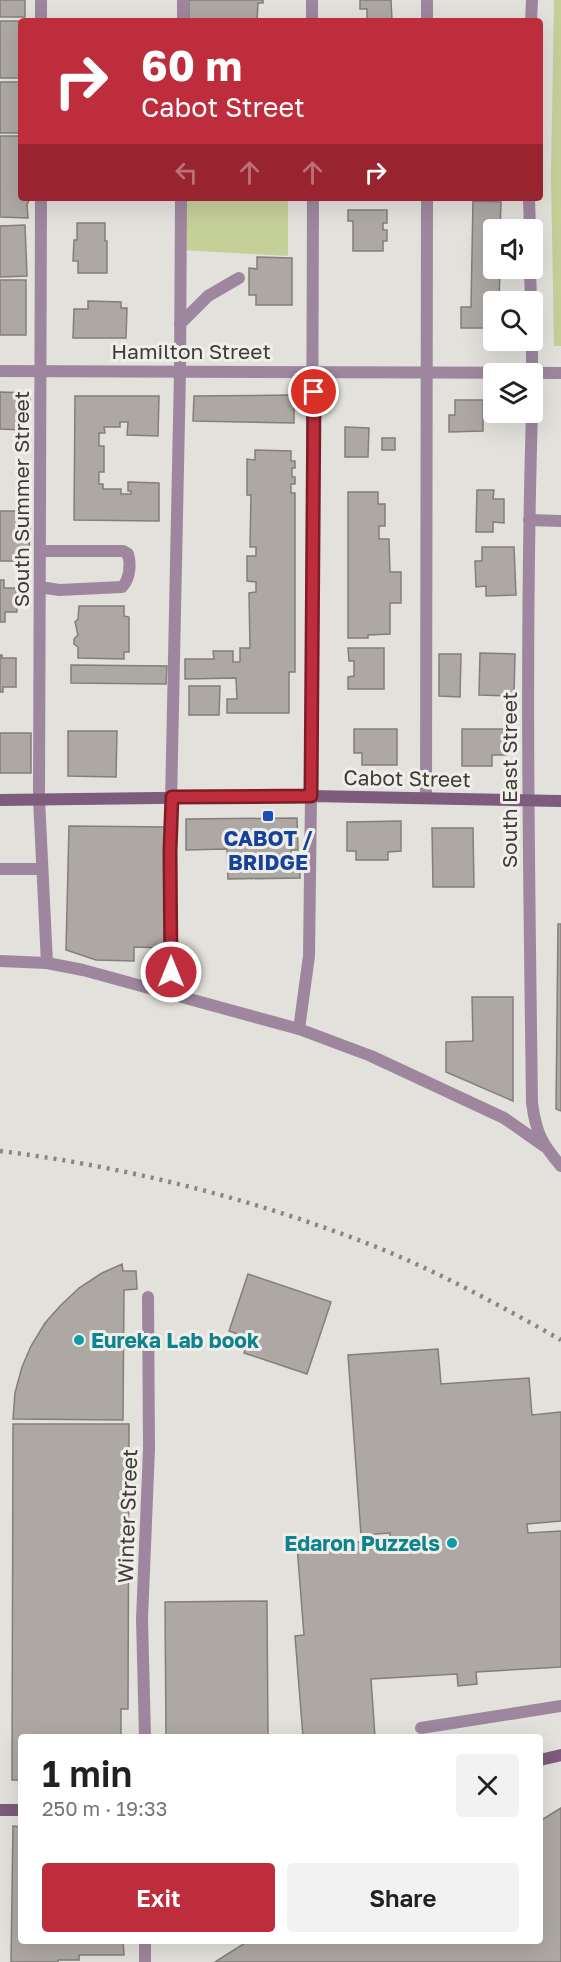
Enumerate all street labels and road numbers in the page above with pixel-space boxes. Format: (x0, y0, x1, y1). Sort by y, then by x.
street label: Hamilton Street (111, 338, 271, 364)
street label: South Summer Street (8, 391, 34, 607)
street label: South East Street (496, 692, 522, 868)
street label: Cabot Street (343, 764, 471, 792)
street label: Winter Street (112, 1448, 142, 1584)

